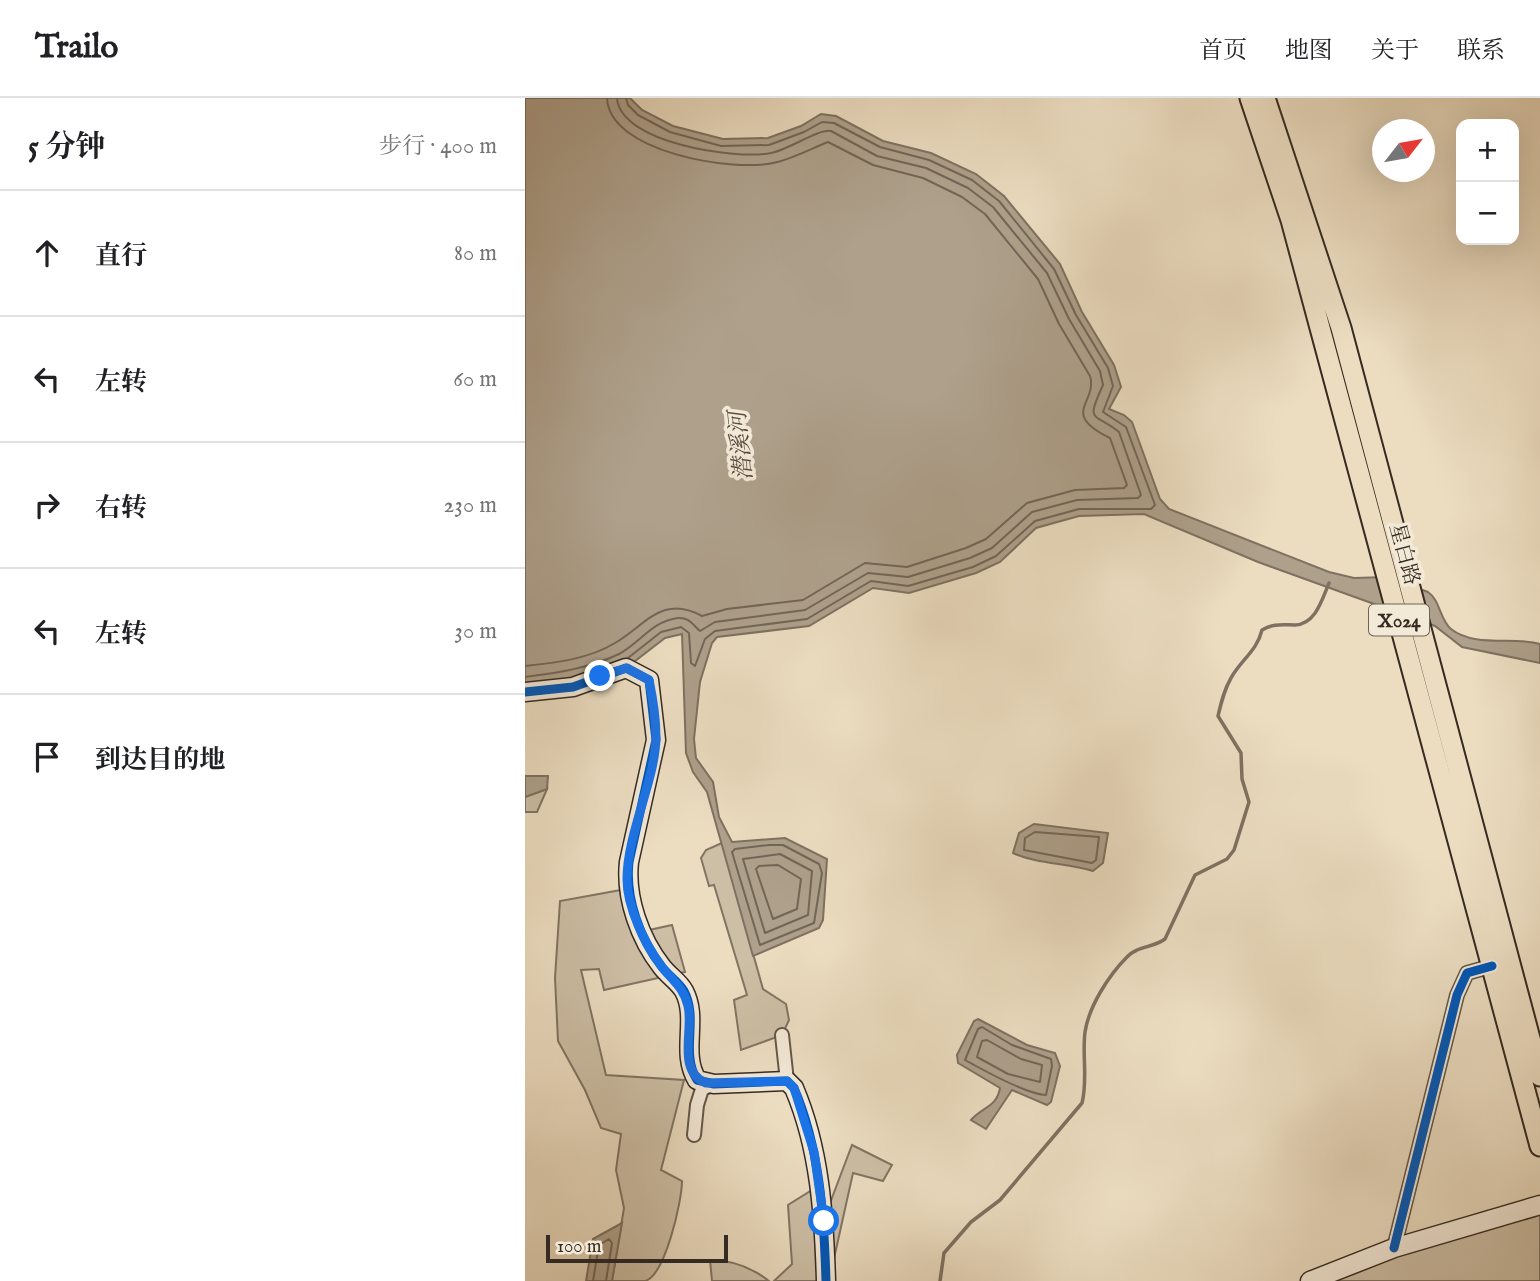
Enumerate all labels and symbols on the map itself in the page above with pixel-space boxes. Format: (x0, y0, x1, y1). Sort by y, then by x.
north arrow (1372, 119, 1435, 182)
water label: 潜溪河 (723, 406, 760, 482)
street label: 星白路 (1382, 520, 1425, 588)
road number: X024 (1369, 604, 1429, 636)
route end (584, 660, 615, 691)
route start (808, 1205, 839, 1236)
scale bar (546, 1232, 728, 1264)

